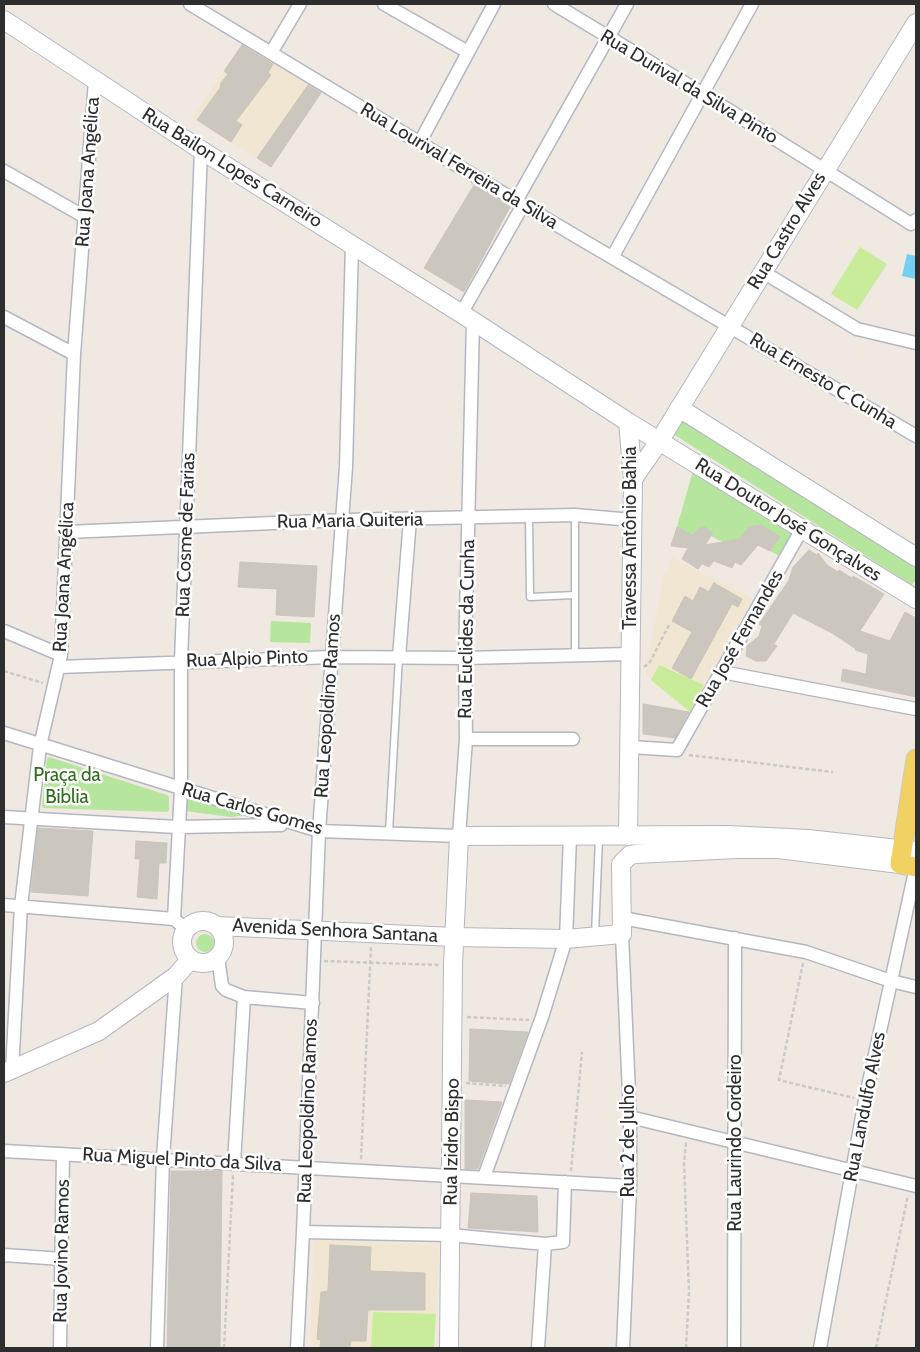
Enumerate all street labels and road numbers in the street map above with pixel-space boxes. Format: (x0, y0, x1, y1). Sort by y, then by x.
street label: Rua Durival da Silva Pinto (596, 25, 782, 149)
street label: Rua Joana Angélica (71, 96, 105, 248)
street label: Rua Lourival Ferreira da Silva (356, 98, 562, 234)
street label: Rua Bailon Lopes Carneiro (138, 103, 326, 233)
street label: Rua Castro Alves (743, 168, 831, 294)
street label: Rua Ernesto C Cunha (745, 328, 901, 434)
street label: Travessa Antônio Bahia (619, 446, 641, 630)
street label: Rua Cosme de Farias (172, 452, 200, 618)
street label: Rua Doutor José Gonçalves (691, 453, 885, 587)
street label: Rua Joana Angélica (49, 501, 79, 653)
street label: Rua Maria Quiteria (277, 508, 423, 534)
street label: Rua Euclides da Cunha (454, 539, 480, 719)
street label: Rua José Fernandes (691, 566, 789, 712)
street label: Rua Leopoldino Ramos (310, 613, 346, 799)
street label: Rua Alpio Pinto (186, 645, 308, 673)
street label: Rua Carlos Gomes (179, 778, 325, 840)
street label: Avenida Senhora Santana (232, 914, 438, 948)
street label: Rua Leopoldino Ramos (293, 1018, 323, 1204)
street label: Rua Landulfo Alves (839, 1030, 891, 1184)
street label: Rua Laurindo Cordeiro (724, 1054, 746, 1232)
street label: Rua Izidro Bispo (439, 1078, 465, 1206)
street label: Rua 2 de Julho (617, 1084, 639, 1198)
street label: Rua Miguel Pinto da Silva (82, 1143, 282, 1177)
street label: Rua Jovino Ramos (49, 1179, 75, 1323)

